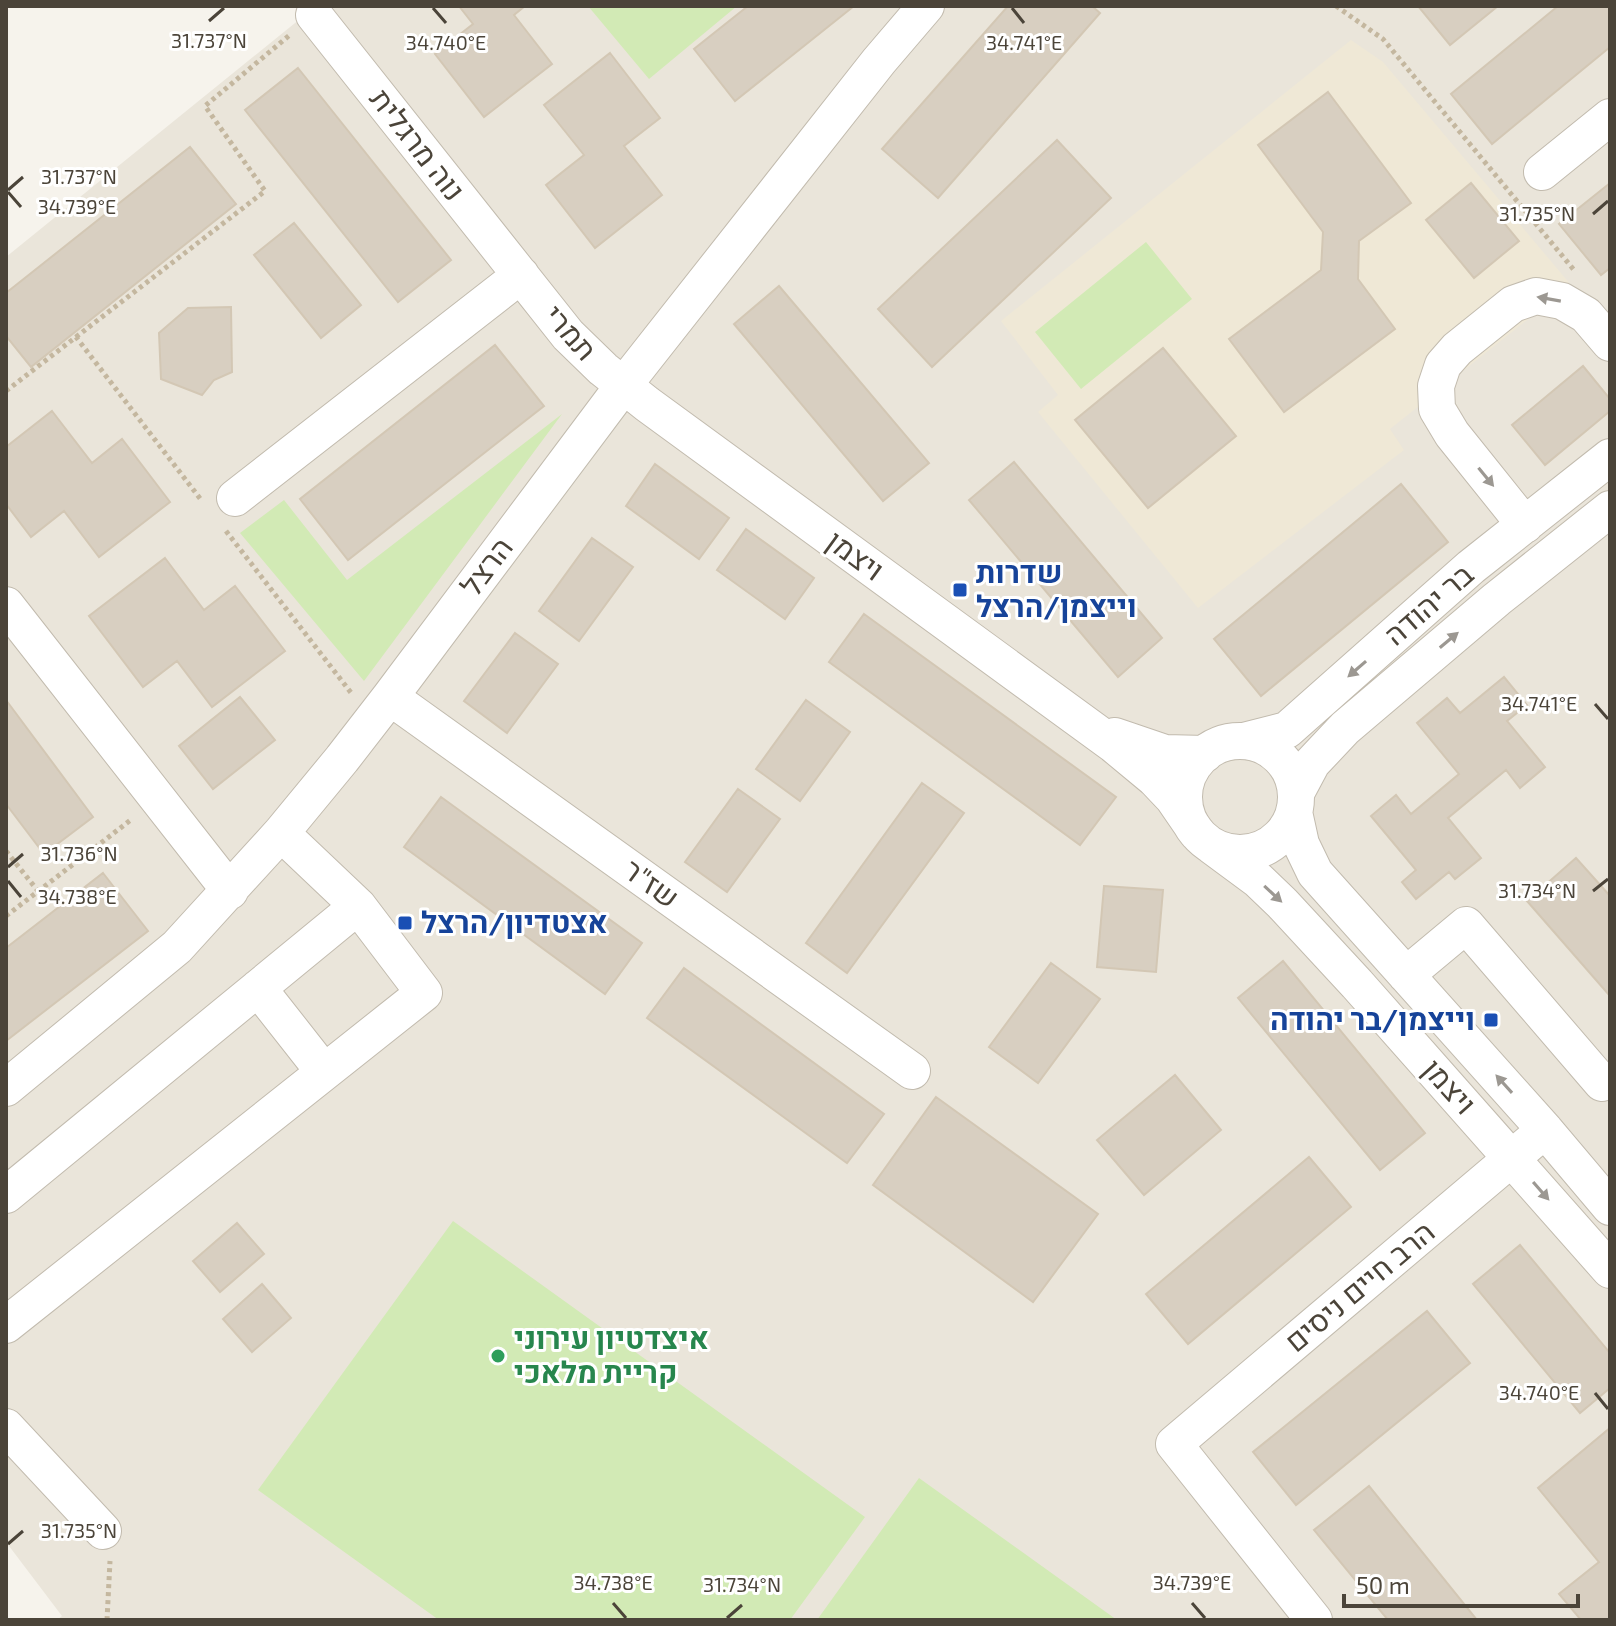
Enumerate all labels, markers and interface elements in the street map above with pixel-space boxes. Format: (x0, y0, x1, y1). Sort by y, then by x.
text: 31.737°N (171, 28, 247, 52)
text: 34.740°E (406, 30, 486, 54)
text: 34.741°E (986, 30, 1062, 54)
street label: נוה מרגלית (364, 80, 474, 207)
text: 31.737°N (41, 164, 117, 188)
text: 34.739°E (38, 194, 116, 218)
text: 31.735°N (1499, 201, 1575, 225)
one-way arrow (1536, 292, 1561, 305)
street label: תמרי (538, 297, 605, 367)
one-way arrow (1478, 467, 1494, 487)
street label: ויצמן (821, 522, 892, 587)
street label: הרצל (452, 529, 519, 602)
place label: שדרות וייצמן/הרצל (976, 553, 1137, 623)
street label: בר יהודה (1376, 555, 1480, 652)
marker: שדרות וייצמן/הרצל (951, 581, 969, 599)
one-way arrow (1439, 632, 1459, 649)
one-way arrow (1347, 659, 1366, 677)
text: 34.741°E (1501, 691, 1577, 715)
text: 31.736°N (40, 841, 118, 865)
street label: שז"ר (617, 850, 687, 915)
text: 31.734°N (1498, 878, 1576, 902)
text: 34.738°E (37, 884, 117, 908)
one-way arrow (1263, 885, 1282, 903)
place label: אצטדיון/הרצל (421, 903, 608, 939)
marker: אצטדיון/הרצל (396, 914, 414, 932)
place label: וייצמן/בר יהודה (1270, 1000, 1475, 1036)
marker: וייצמן/בר יהודה (1482, 1011, 1500, 1029)
street label: ויצמן (1416, 1051, 1485, 1121)
one-way arrow (1496, 1075, 1513, 1095)
one-way arrow (1532, 1181, 1549, 1201)
street label: הרב חיים ניסים (1277, 1213, 1441, 1358)
place label: איצדטיון עירוני קריית מלאכי (514, 1319, 709, 1389)
marker: איצדטיון עירוני קריית מלאכי (489, 1347, 507, 1365)
text: 34.740°E (1499, 1380, 1579, 1404)
text: 31.735°N (41, 1518, 117, 1542)
scale bar (1344, 1558, 1578, 1608)
text: 34.738°E (573, 1570, 653, 1594)
text: 34.739°E (1153, 1570, 1231, 1594)
text: 50 m (1356, 1570, 1410, 1599)
text: 31.734°N (703, 1572, 781, 1596)

